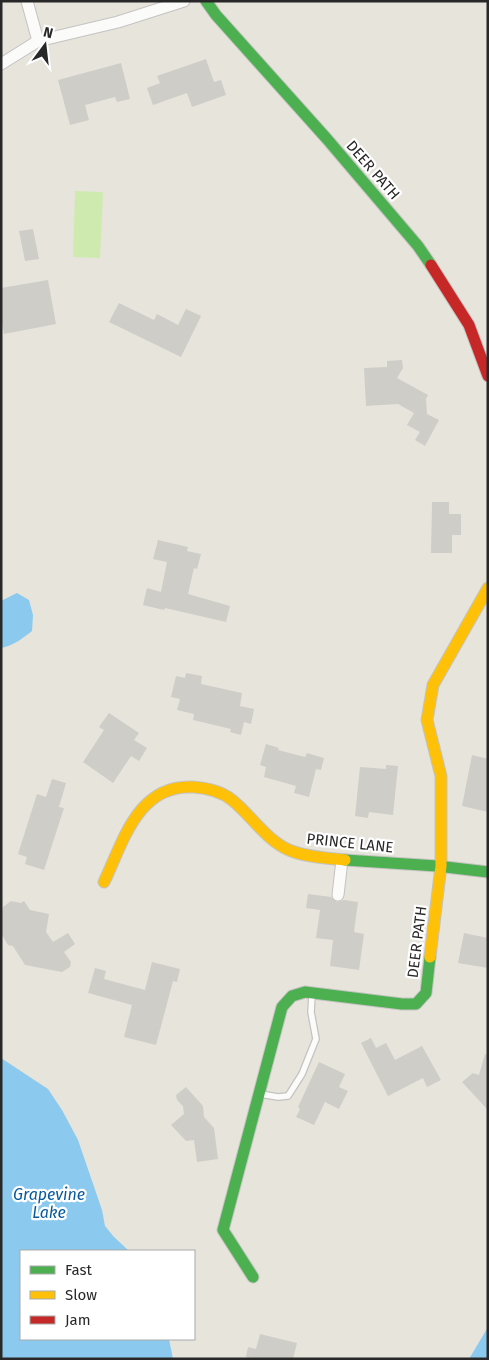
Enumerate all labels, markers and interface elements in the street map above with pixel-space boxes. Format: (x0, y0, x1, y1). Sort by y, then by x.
north arrow (20, 20, 70, 70)
text: N (42, 24, 55, 42)
street label: DEER PATH (342, 137, 404, 203)
street label: PRINCE LANE (306, 829, 394, 857)
street label: DEER PATH (404, 905, 430, 979)
water label: Grapevine Lake (13, 1185, 85, 1222)
legend (20, 1250, 195, 1340)
text: Fast (65, 1261, 92, 1279)
text: Slow (65, 1286, 97, 1304)
text: Jam (65, 1311, 91, 1329)

